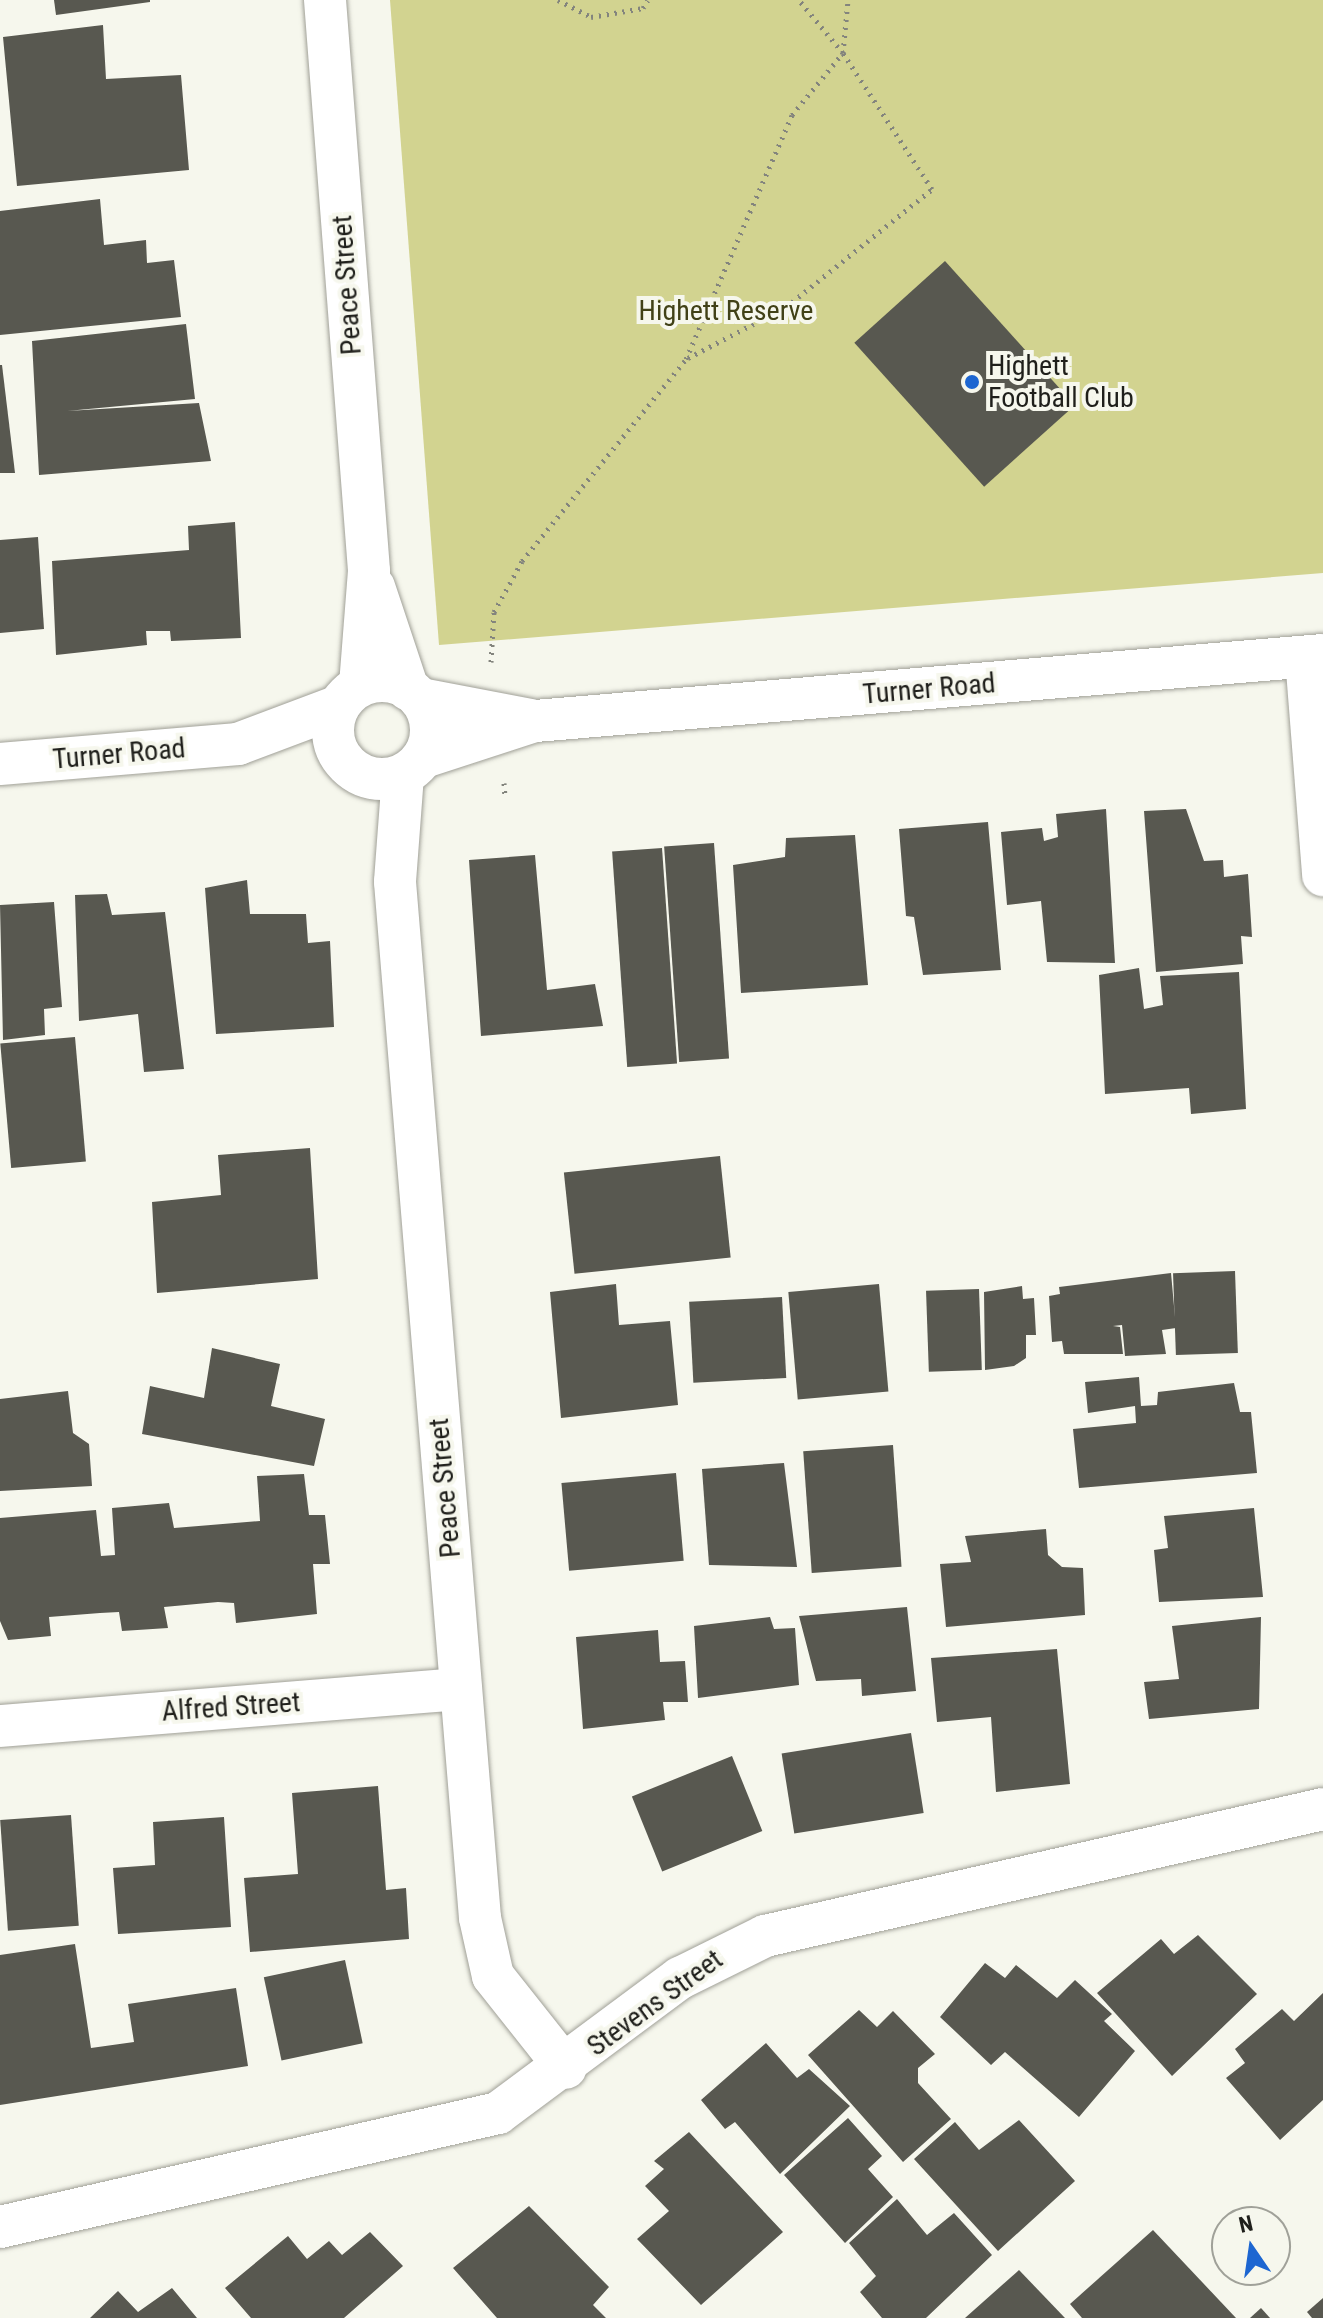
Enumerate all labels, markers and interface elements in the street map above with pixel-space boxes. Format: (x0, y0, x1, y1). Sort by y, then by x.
street label: Peace Street (325, 214, 369, 356)
park label: Highett Reserve (639, 294, 813, 328)
place label: Highett Football Club (988, 349, 1134, 415)
marker: Highett Football Club (963, 373, 981, 391)
street label: Turner Road (861, 666, 997, 712)
street label: Turner Road (51, 731, 187, 777)
street label: Peace Street (422, 1417, 468, 1559)
street label: Alfred Street (161, 1685, 301, 1729)
street label: Stevens Street (581, 1943, 729, 2063)
north arrow (1211, 2206, 1291, 2286)
text: N (1237, 2210, 1255, 2238)

